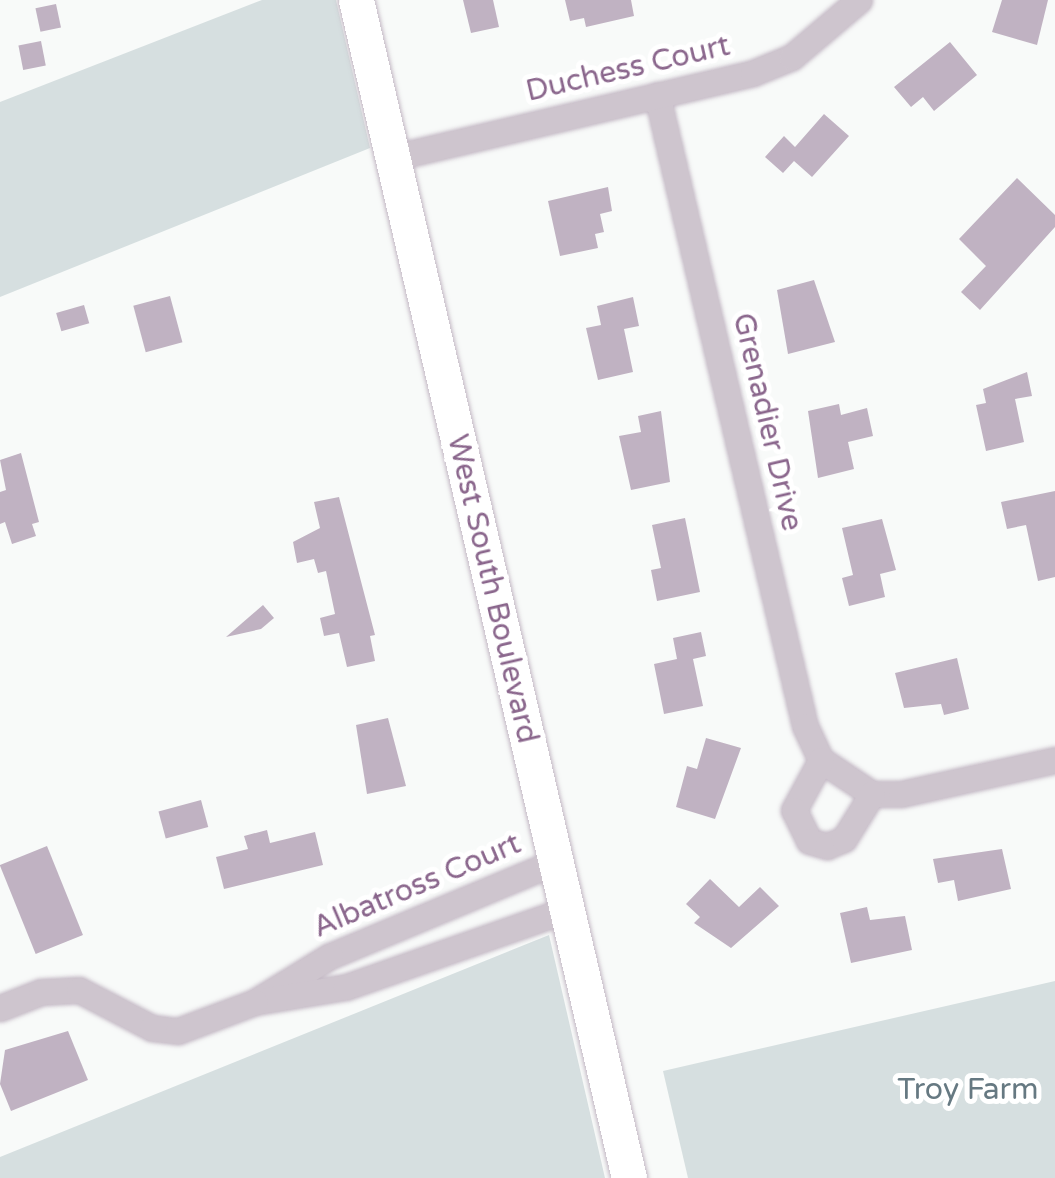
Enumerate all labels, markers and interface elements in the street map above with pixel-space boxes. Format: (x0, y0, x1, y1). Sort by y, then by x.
street label: Duchess Court (523, 28, 733, 110)
street label: Grenadier Drive (724, 310, 810, 534)
street label: West South Boulevard (439, 431, 545, 747)
street label: Albatross Court (308, 826, 526, 946)
park label: Troy Farm (897, 1072, 1039, 1108)

